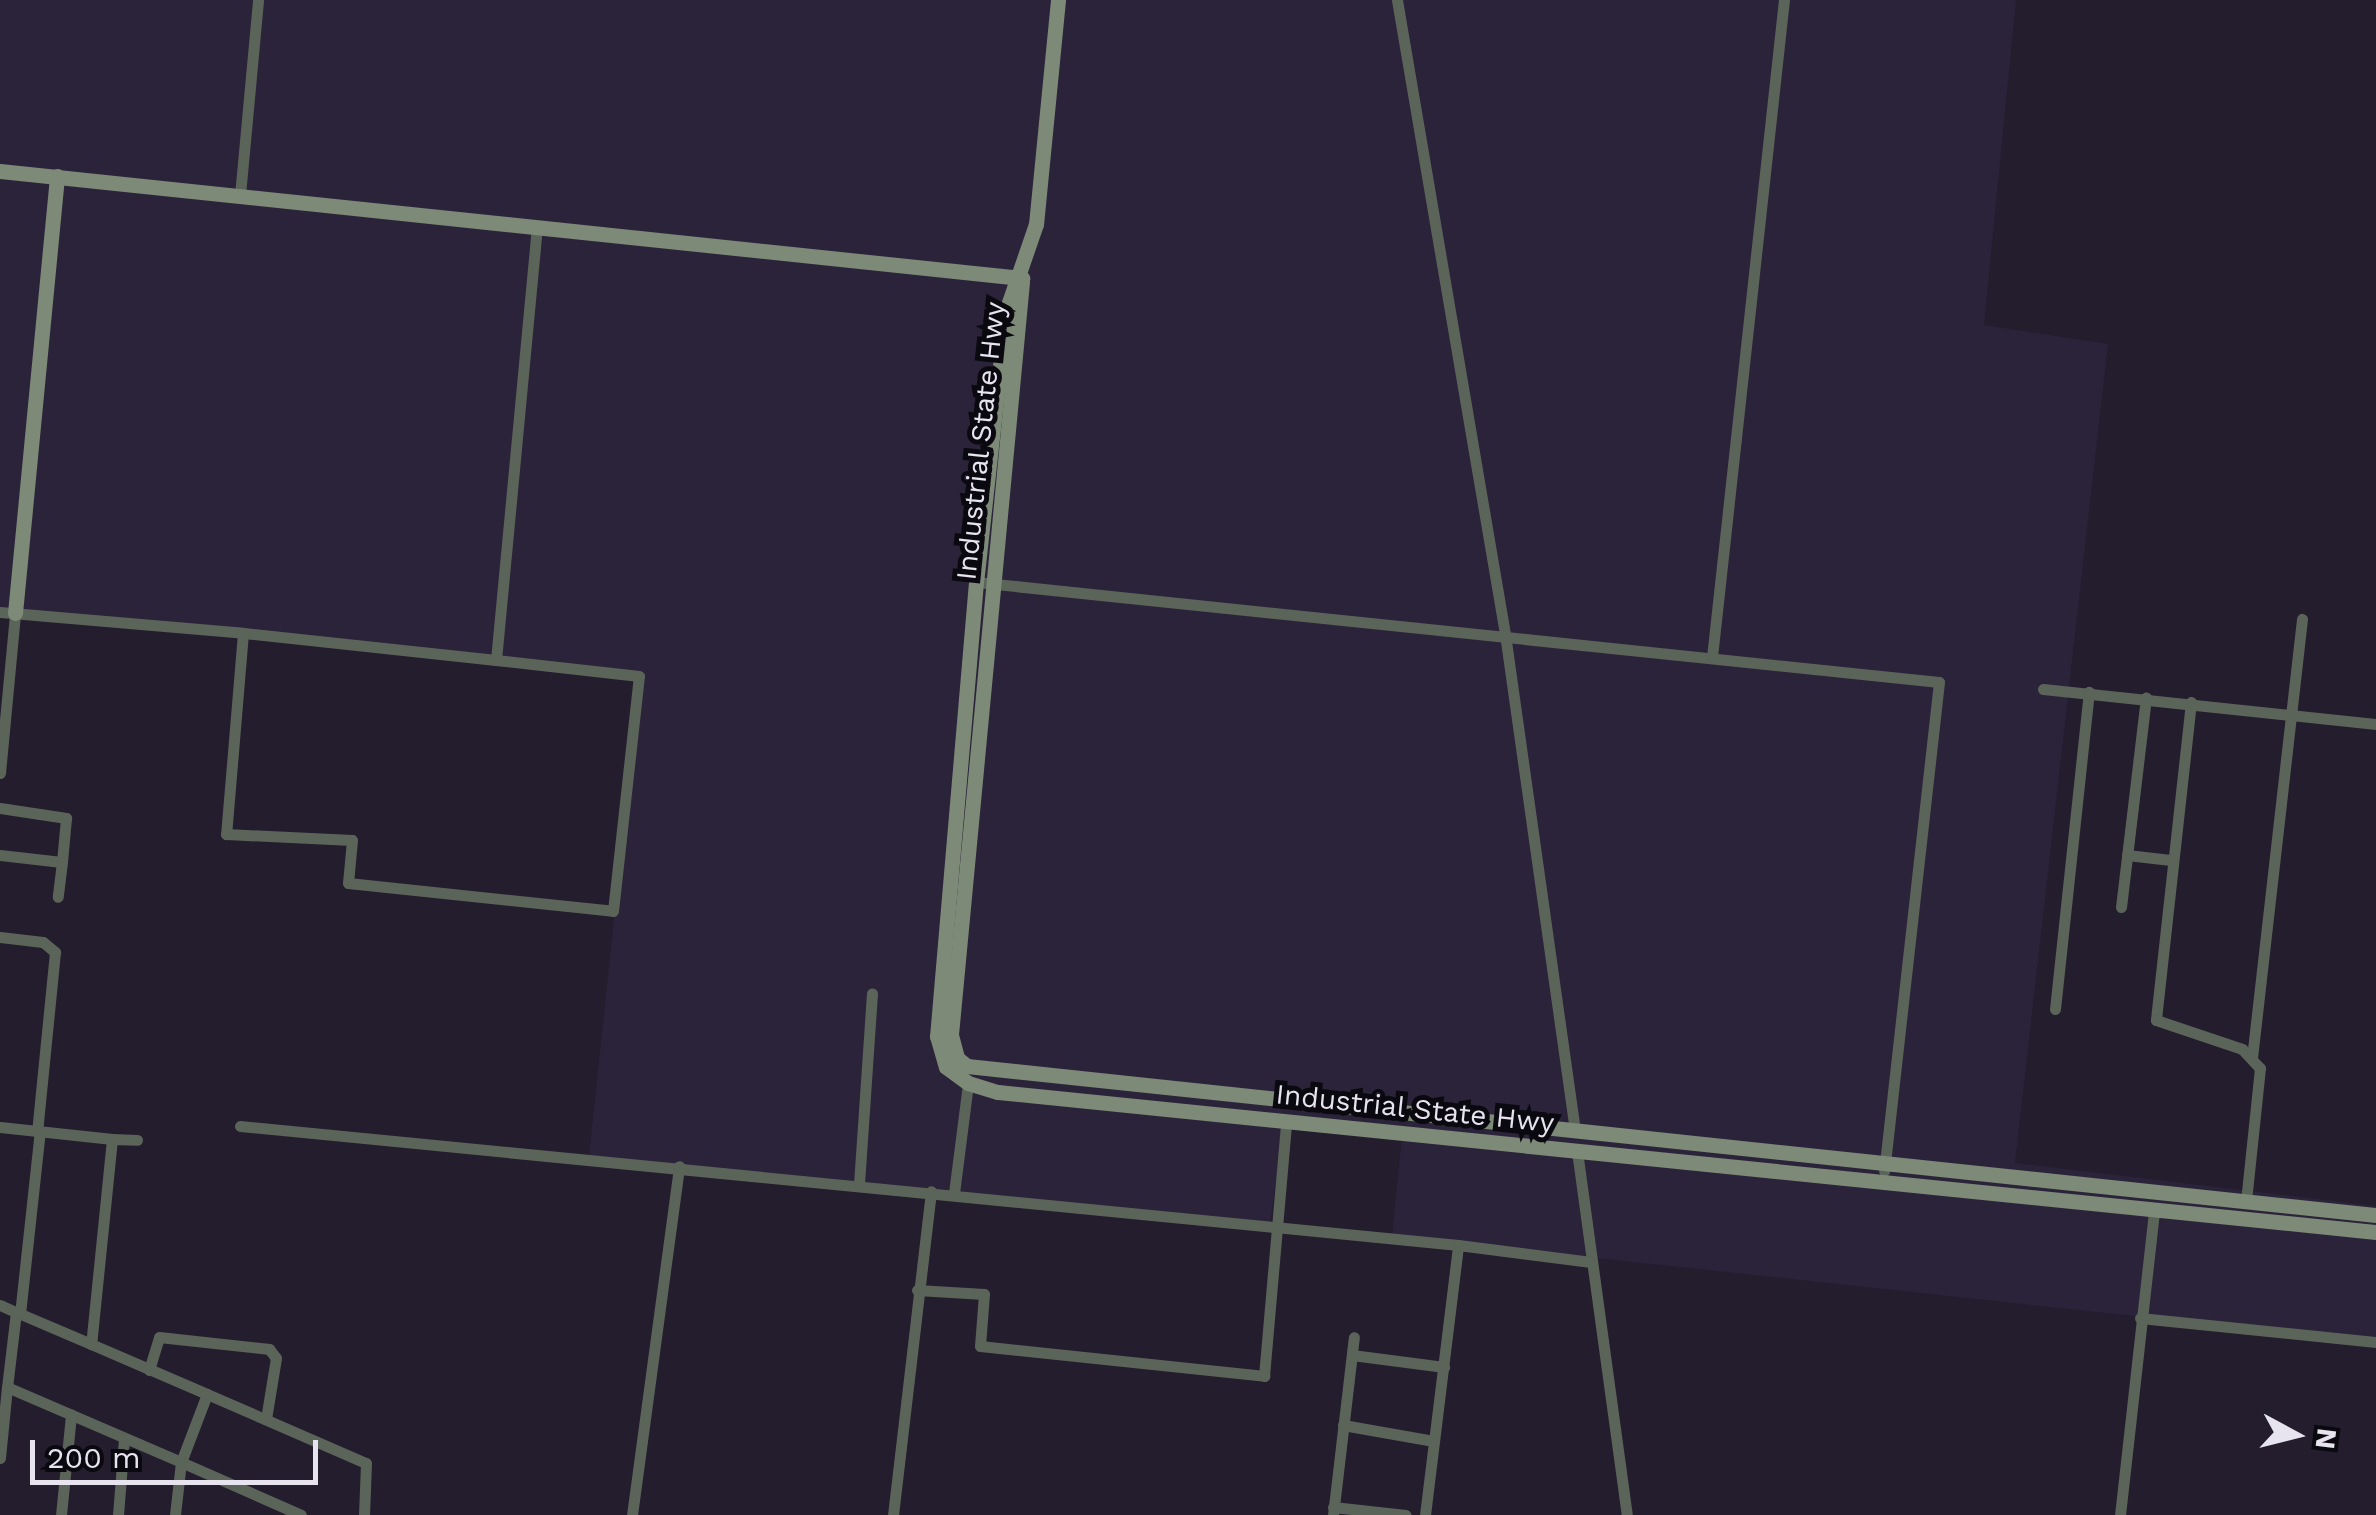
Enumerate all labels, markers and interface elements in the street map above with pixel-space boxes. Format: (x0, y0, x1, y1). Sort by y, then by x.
street label: Industrial State Hwy (950, 300, 1012, 582)
street label: Industrial State Hwy (1274, 1078, 1556, 1140)
north arrow (2246, 1385, 2346, 1485)
scale bar (35, 1420, 322, 1482)
text: N (2309, 1426, 2344, 1451)
text: 200 m (47, 1440, 141, 1475)

